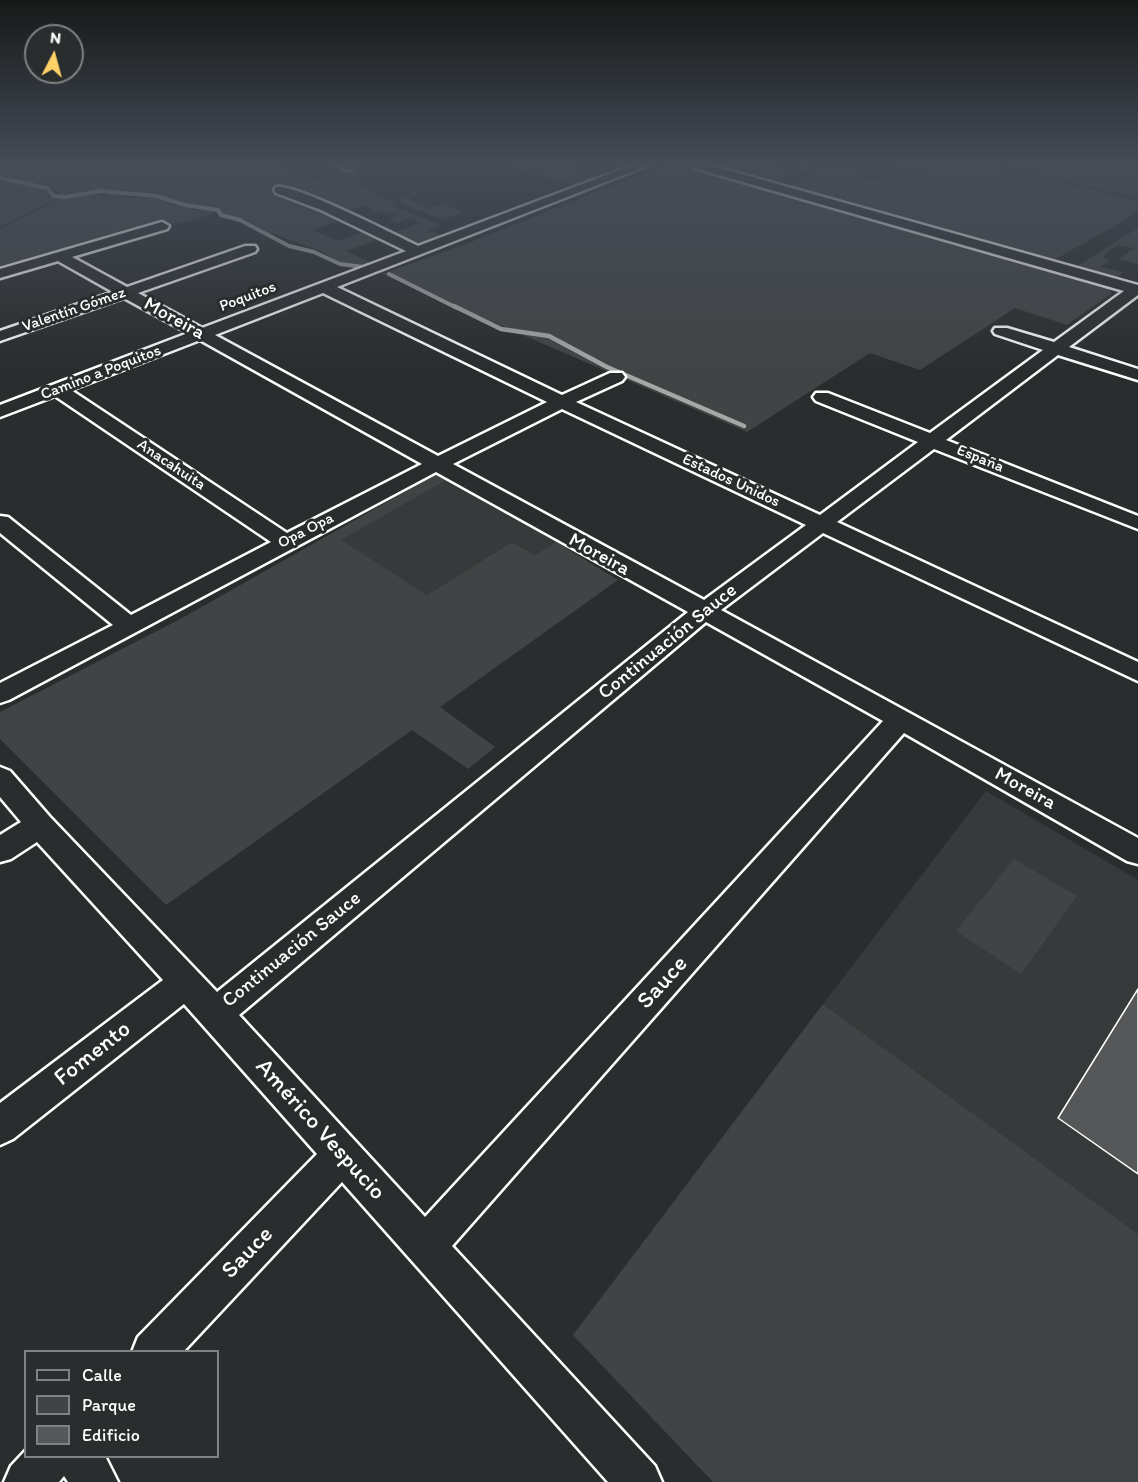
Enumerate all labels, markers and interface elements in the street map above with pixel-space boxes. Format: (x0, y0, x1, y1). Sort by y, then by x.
north arrow (24, 24, 84, 84)
text: N (49, 28, 62, 48)
street label: Poquitos (217, 277, 279, 317)
street label: Valentín Gómez (20, 283, 128, 337)
street label: Moreira (139, 292, 209, 346)
street label: Camino a Poquitos (38, 341, 164, 405)
street label: Anacahuita (133, 435, 209, 495)
street label: España (954, 441, 1006, 477)
street label: Estados Unidos (679, 450, 783, 512)
street label: Opa Opa (275, 509, 337, 553)
street label: Moreira (564, 528, 634, 582)
street label: Continuación Sauce (594, 579, 742, 705)
street label: Moreira (990, 762, 1060, 816)
street label: Continuación Sauce (218, 887, 366, 1013)
street label: Sauce (632, 950, 694, 1016)
street label: Fomento (49, 1015, 137, 1093)
street label: Américo Vespucio (249, 1053, 391, 1207)
street label: Sauce (216, 1221, 280, 1285)
legend (24, 1350, 219, 1458)
text: Calle (82, 1364, 122, 1386)
text: Parque (82, 1394, 136, 1416)
text: Edificio (82, 1424, 140, 1446)

